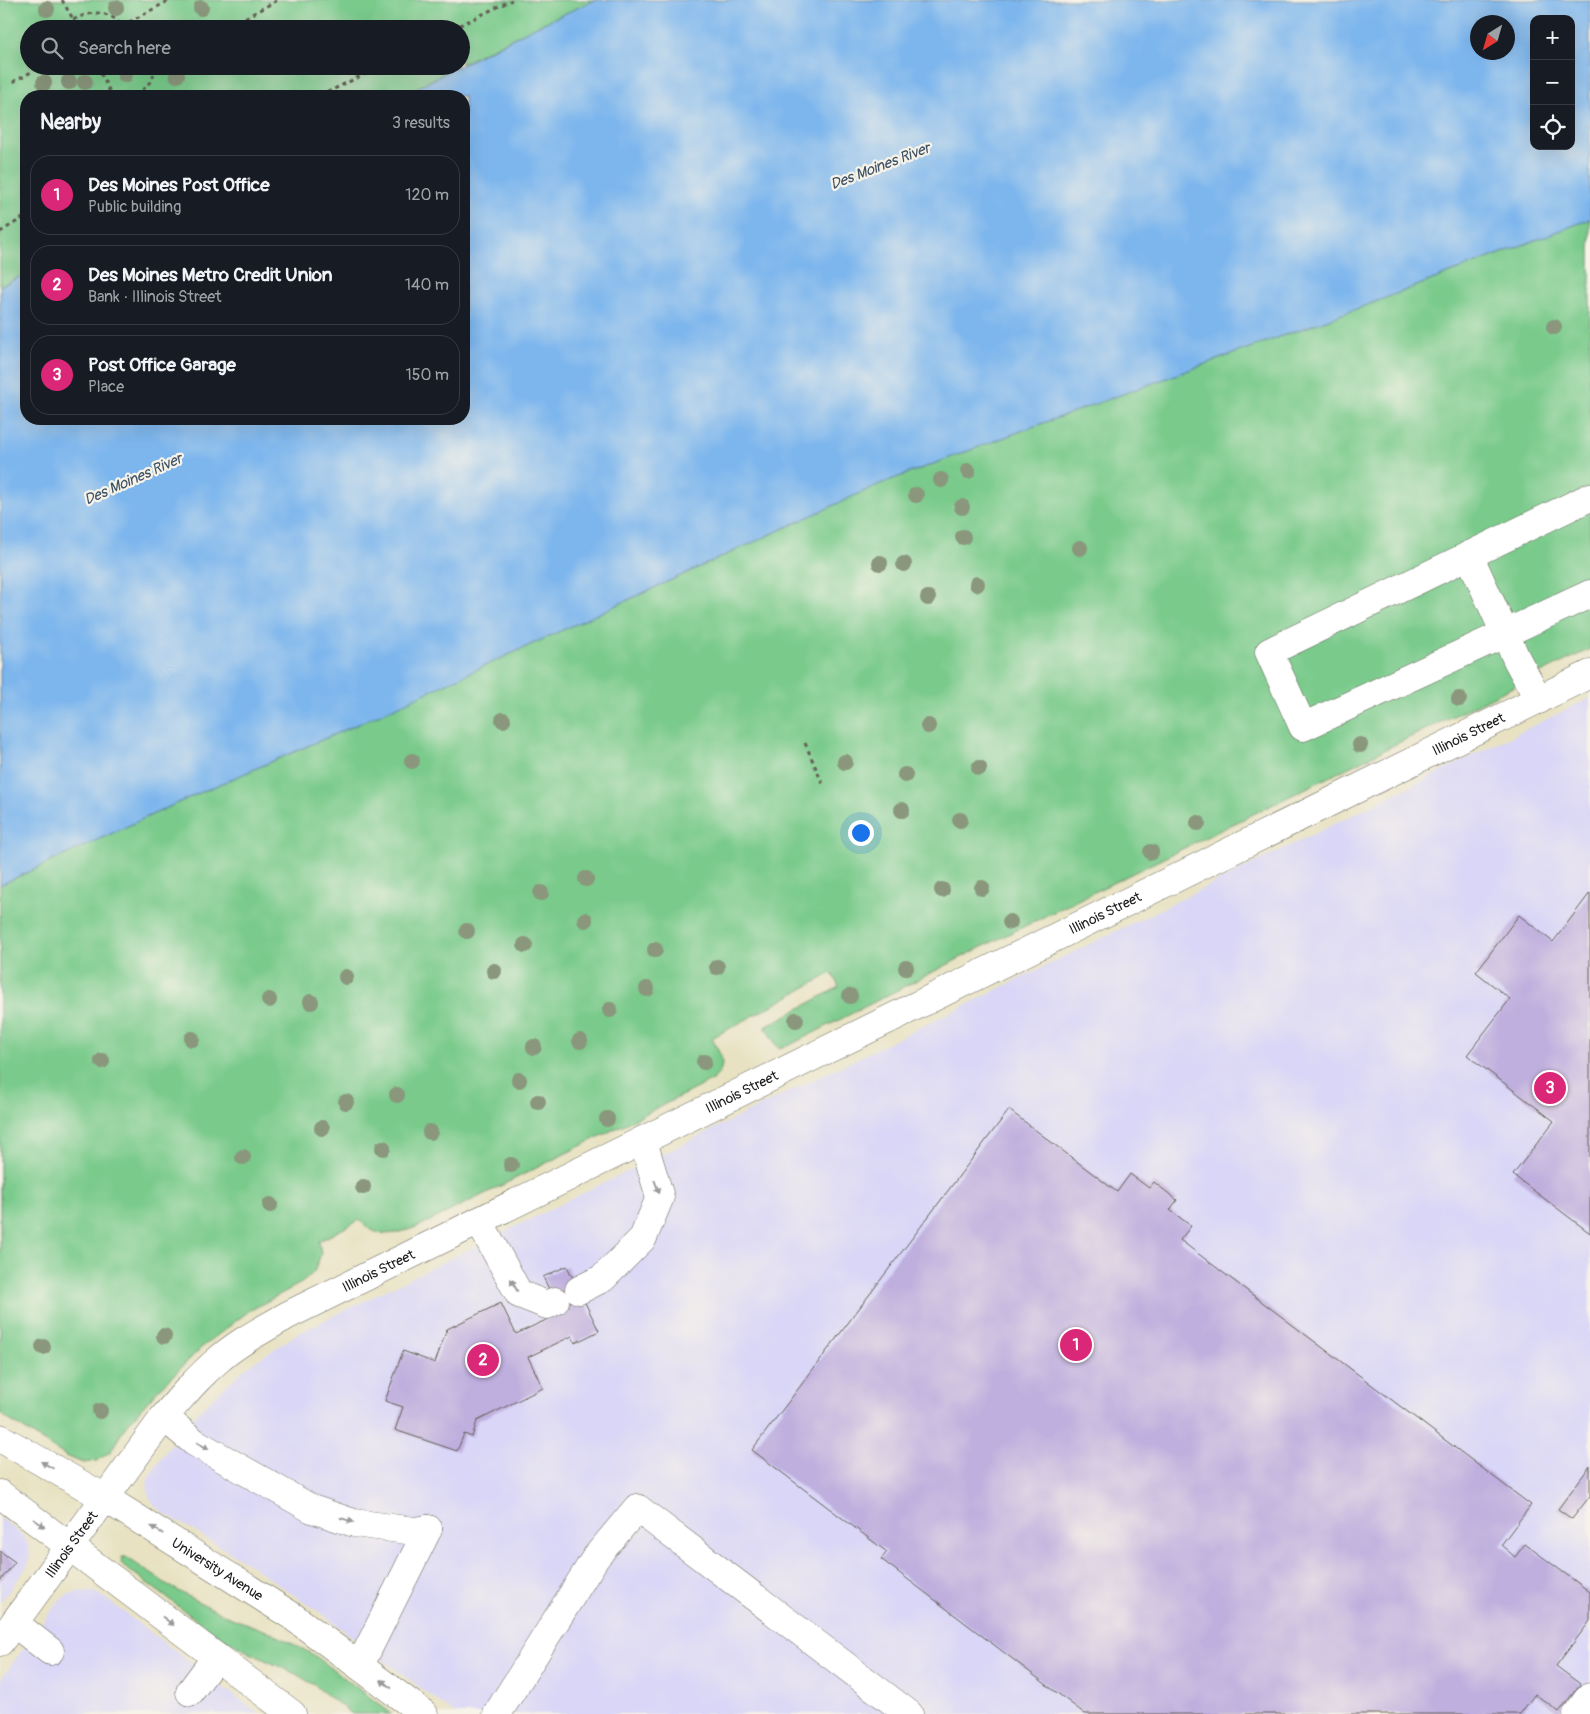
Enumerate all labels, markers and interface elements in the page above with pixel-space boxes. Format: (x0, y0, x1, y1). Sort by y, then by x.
north arrow (1470, 15, 1515, 60)
map controls (1530, 15, 1575, 150)
button: + (1530, 15, 1575, 60)
search box (20, 20, 470, 75)
icon: search (38, 34, 66, 62)
text: Search here (78, 36, 171, 60)
button: − (1530, 60, 1575, 105)
button: locate (1530, 105, 1575, 150)
text: Nearby (40, 109, 101, 136)
text: 3 results (392, 113, 450, 133)
water label: Des Moines River (828, 138, 934, 194)
text: Des Moines Post Office (88, 173, 270, 197)
text: 1 (54, 185, 60, 205)
text: 120 m (405, 185, 449, 205)
text: Public building (88, 197, 181, 217)
text: Des Moines Metro Credit Union (88, 263, 333, 287)
text: 2 (53, 275, 61, 295)
text: 140 m (405, 275, 449, 295)
text: Bank · Illinois Street (88, 287, 222, 307)
text: Post Office Garage (88, 353, 236, 377)
text: 3 (53, 365, 61, 385)
text: 150 m (405, 365, 449, 385)
text: Place (88, 377, 124, 397)
water label: Des Moines River (81, 449, 187, 510)
street label: Illinois Street (1430, 709, 1508, 759)
your location (848, 820, 874, 846)
street label: Illinois Street (1066, 888, 1145, 938)
street label: Illinois Street (703, 1067, 781, 1117)
pin: 3 (1534, 1069, 1566, 1107)
one-way arrow (653, 1180, 661, 1195)
street label: Illinois Street (339, 1246, 418, 1296)
one-way arrow (510, 1278, 518, 1293)
pin: 1 (1060, 1326, 1092, 1364)
pin: 2 (467, 1341, 499, 1379)
one-way arrow (196, 1442, 209, 1451)
one-way arrow (40, 1461, 55, 1469)
street label: Illinois Street (42, 1507, 102, 1581)
one-way arrow (339, 1517, 354, 1525)
one-way arrow (32, 1518, 46, 1528)
one-way arrow (151, 1525, 164, 1535)
street label: University Avenue (168, 1534, 266, 1605)
one-way arrow (161, 1616, 175, 1626)
one-way arrow (380, 1679, 393, 1690)

